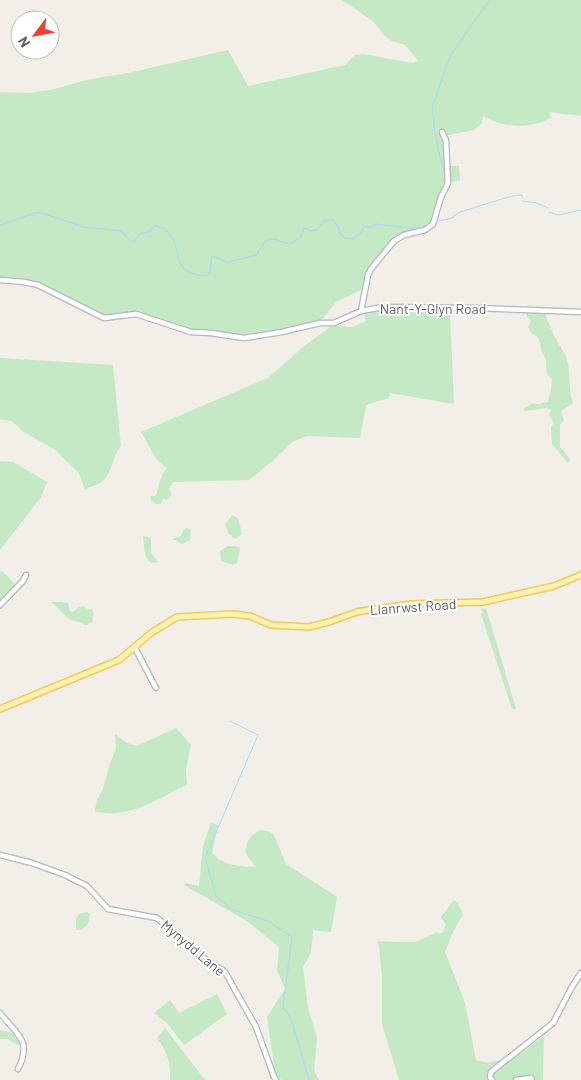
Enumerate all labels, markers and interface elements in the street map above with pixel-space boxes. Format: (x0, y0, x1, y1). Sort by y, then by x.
north arrow (10, 10, 60, 60)
text: N (14, 34, 33, 51)
street label: Nant-Y-Glyn Road (380, 300, 486, 317)
street label: Llanrwst Road (369, 595, 457, 618)
street label: Mynydd Lane (158, 916, 229, 979)

